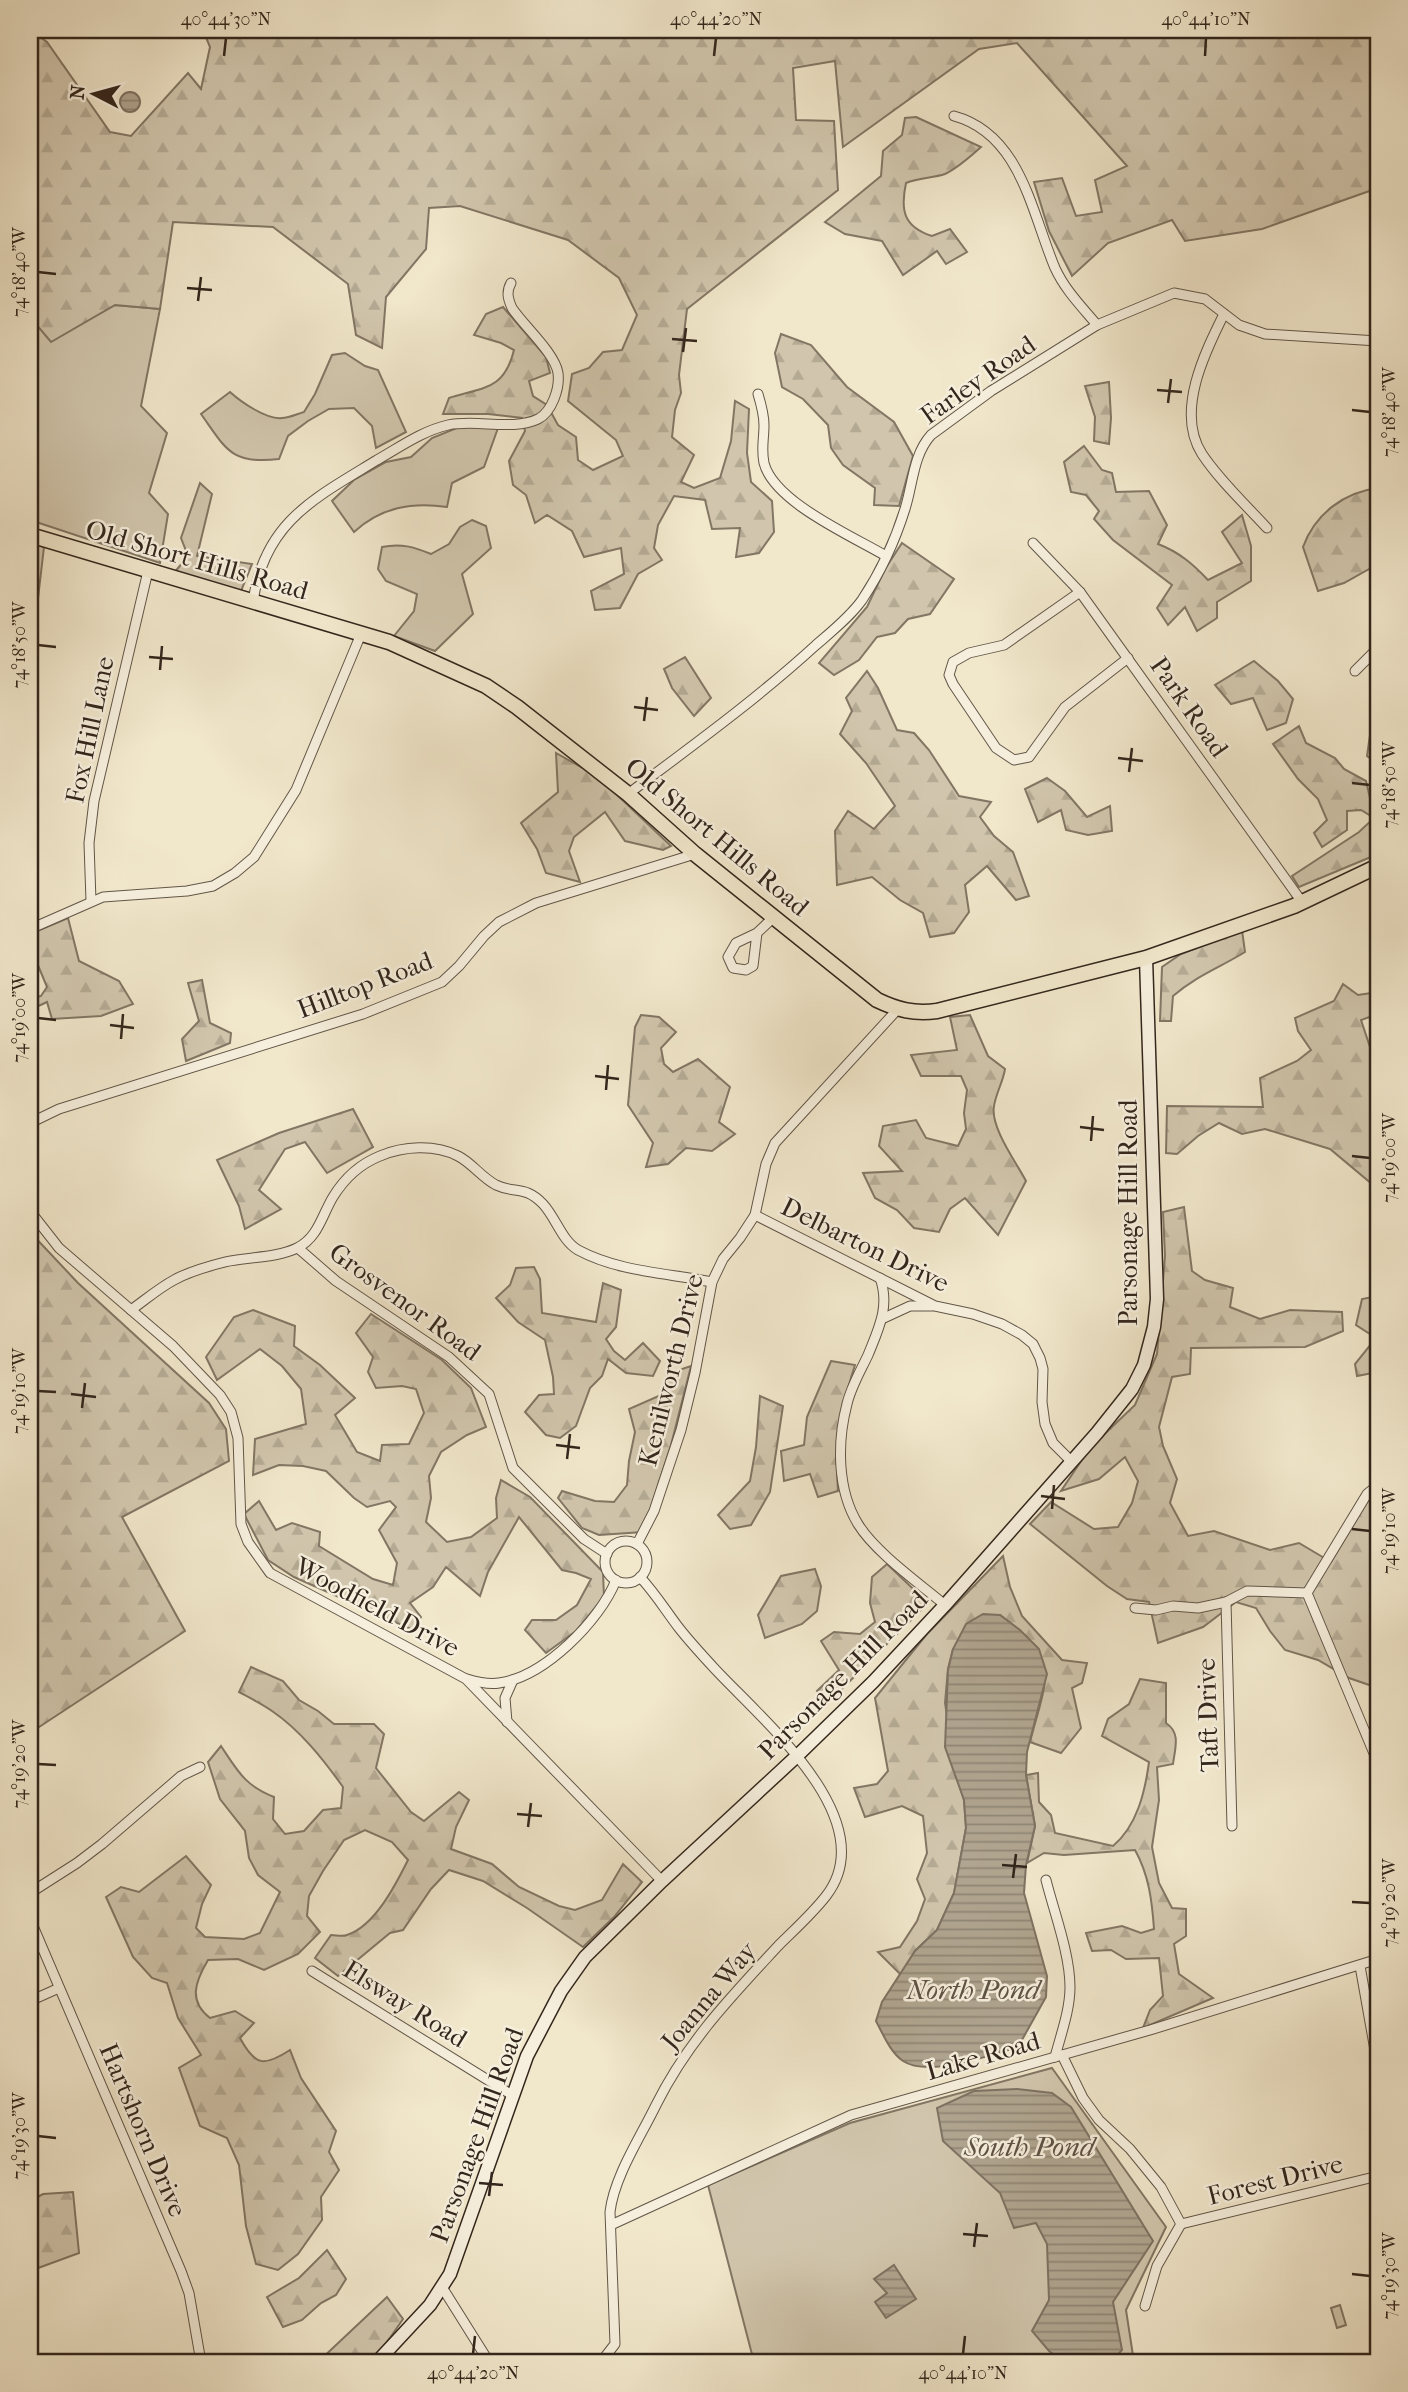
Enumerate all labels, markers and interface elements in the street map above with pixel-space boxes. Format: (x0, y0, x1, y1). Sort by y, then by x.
text: 40°44'30"N (181, 9, 271, 30)
text: 40°44'20"N (670, 9, 762, 30)
text: 40°44'10"N (1161, 9, 1251, 30)
north arrow (60, 60, 130, 130)
text: N (66, 83, 90, 101)
text: 74°18'40"W (9, 226, 30, 317)
street label: Farley Road (914, 329, 1042, 431)
text: 74°18'40"W (1379, 366, 1400, 457)
street label: Old Short Hills Road (82, 513, 313, 607)
text: 74°18'50"W (9, 600, 30, 689)
street label: Park Road (1143, 651, 1235, 764)
street label: Fox Hill Lane (59, 654, 121, 806)
text: 74°18'50"W (1379, 740, 1400, 829)
street label: Old Short Hills Road (619, 751, 816, 923)
street label: Hilltop Road (293, 945, 438, 1025)
text: 74°19'00"W (9, 972, 30, 1063)
street label: Parsonage Hill Road (1113, 1099, 1144, 1326)
text: 74°19'00"W (1379, 1112, 1400, 1203)
street label: Delbarton Drive (776, 1191, 954, 1299)
street label: Grosvenor Road (323, 1237, 488, 1368)
street label: Kenilworth Drive (632, 1271, 710, 1469)
text: 74°19'10"W (9, 1347, 30, 1434)
text: 74°19'10"W (1379, 1487, 1400, 1574)
street label: Woodfield Drive (289, 1550, 465, 1663)
street label: Parsonage Hill Road (752, 1583, 935, 1766)
street label: Taft Drive (1191, 1657, 1225, 1773)
text: 74°19'20"W (9, 1718, 30, 1808)
text: 74°19'20"W (1379, 1857, 1400, 1947)
street label: Joanna Way (654, 1935, 764, 2058)
street label: Elsway Road (337, 1954, 474, 2055)
water label: North Pond (905, 1973, 1043, 2006)
street label: Parsonage Hill Road (424, 2022, 531, 2247)
street label: Lake Road (922, 2025, 1044, 2087)
street label: Hartshorn Drive (93, 2039, 194, 2221)
text: 74°19'30"W (9, 2091, 30, 2180)
water label: South Pond (963, 2130, 1098, 2163)
street label: Forest Drive (1204, 2148, 1346, 2212)
text: 74°19'30"W (1379, 2231, 1400, 2320)
text: 40°44'20"N (427, 2363, 519, 2384)
text: 40°44'10"N (918, 2363, 1008, 2384)

